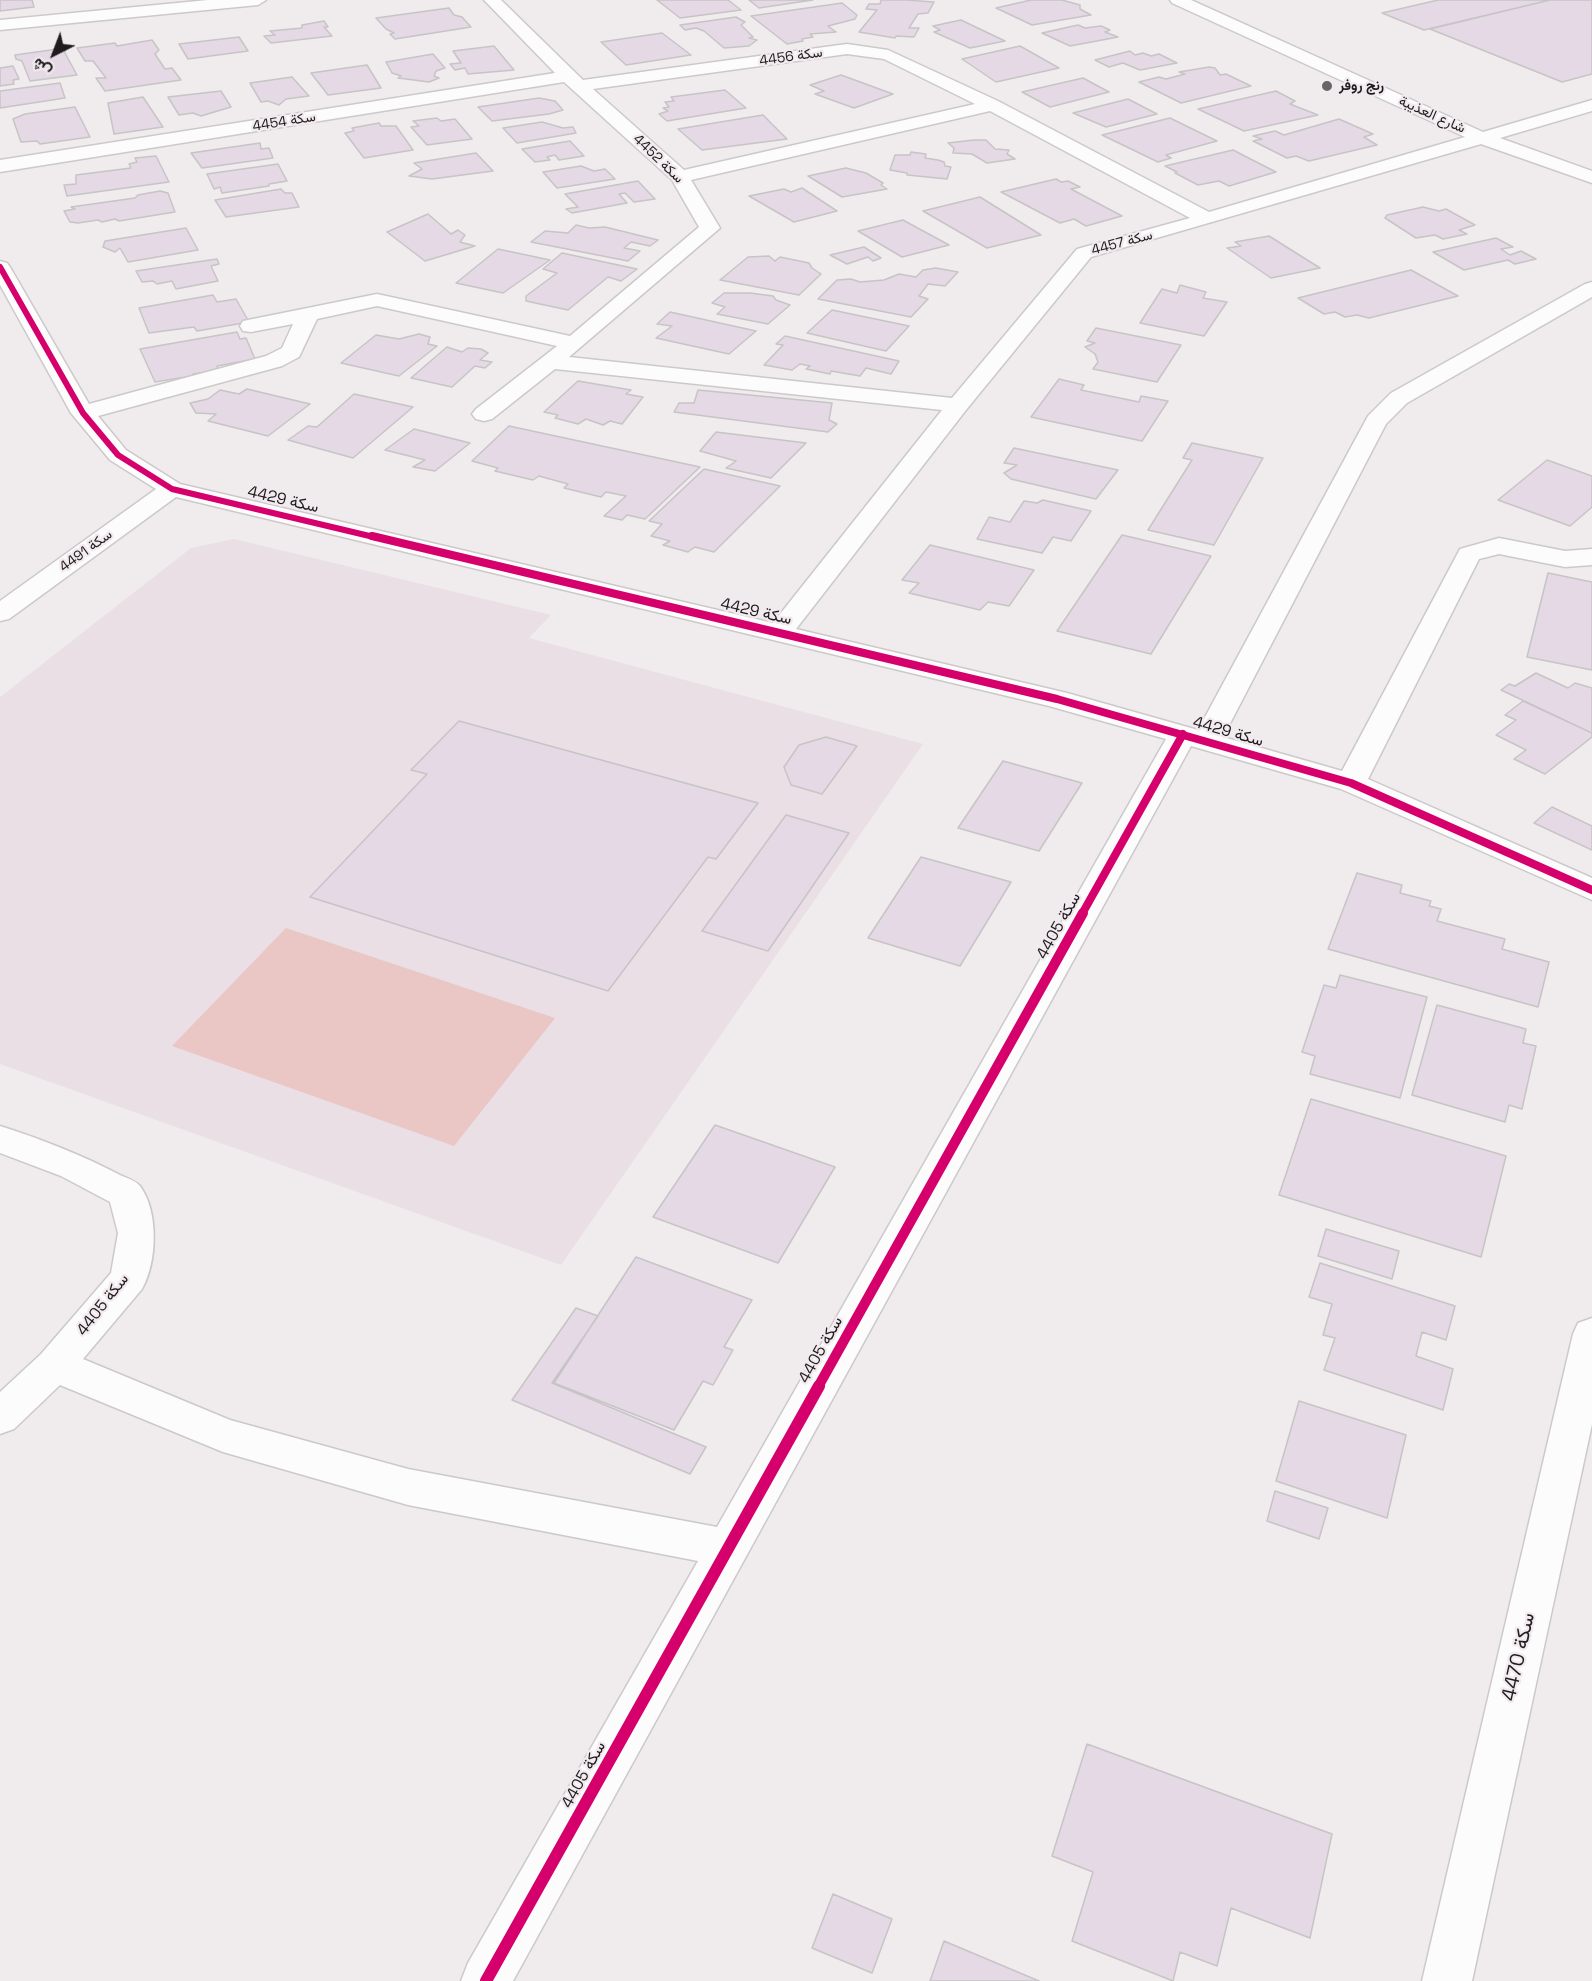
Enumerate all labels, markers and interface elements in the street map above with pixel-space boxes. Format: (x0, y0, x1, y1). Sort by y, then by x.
north arrow (24, 24, 84, 84)
street label: سكة 4456 (758, 44, 824, 70)
text: ش (27, 54, 56, 82)
place label: رنج روفر (1339, 78, 1384, 94)
marker: رنج روفر (1320, 79, 1334, 93)
street label: شارع العذيبة (1396, 93, 1468, 137)
street label: سكة 4454 (251, 109, 317, 135)
street label: سكة 4452 (629, 131, 687, 187)
street label: سكة 4457 (1090, 227, 1154, 259)
street label: سكة 4429 (245, 482, 321, 518)
street label: سكة 4491 (56, 526, 116, 576)
street label: سكة 4429 (718, 594, 794, 630)
street label: سكة 4429 (1190, 713, 1266, 751)
street label: سكة 4405 (1033, 889, 1085, 963)
street label: سكة 4405 (73, 1270, 133, 1340)
street label: سكة 4405 (795, 1313, 847, 1387)
street label: سكة 4470 (1497, 1611, 1541, 1703)
street label: سكة 4405 (558, 1738, 610, 1812)

